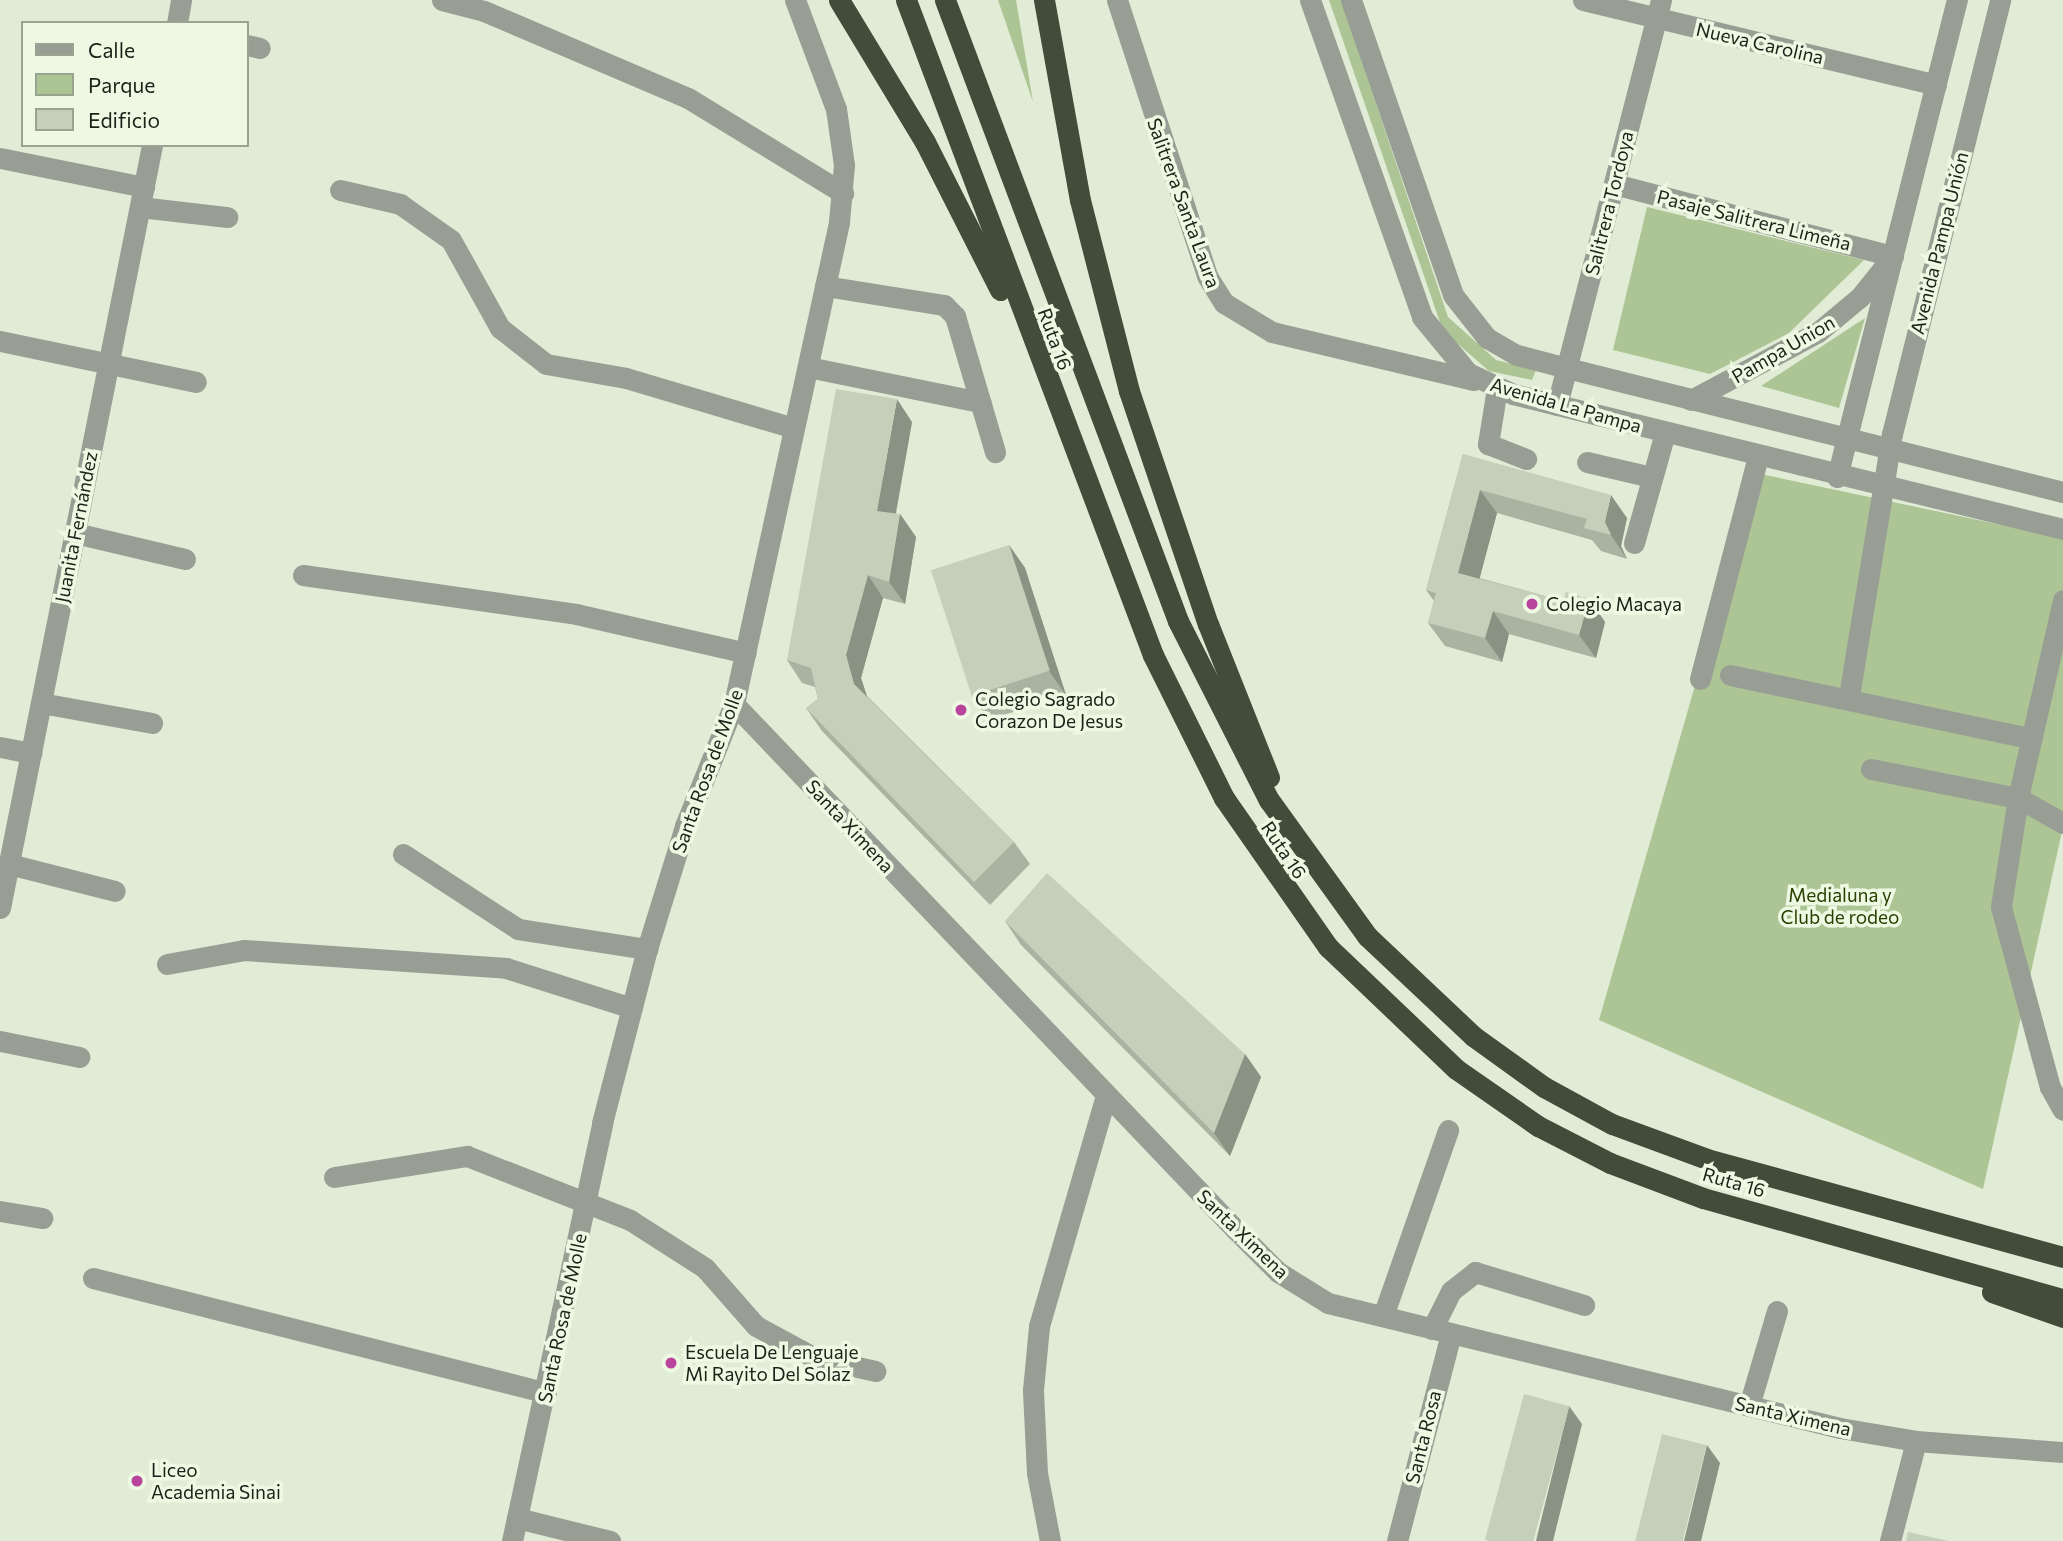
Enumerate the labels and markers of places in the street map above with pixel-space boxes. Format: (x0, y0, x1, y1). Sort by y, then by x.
place label: Colegio Macaya (1546, 593, 1682, 615)
marker: Colegio Macaya (1524, 596, 1540, 612)
place label: Colegio Sagrado Corazon De Jesus (975, 688, 1123, 732)
marker: Colegio Sagrado Corazon De Jesus (953, 702, 969, 718)
place label: Escuela De Lenguaje Mi Rayito Del Solaz (685, 1341, 858, 1385)
marker: Escuela De Lenguaje Mi Rayito Del Solaz (663, 1355, 679, 1371)
place label: Liceo Academia Sinai (151, 1459, 281, 1503)
marker: Liceo Academia Sinai (129, 1473, 145, 1489)

